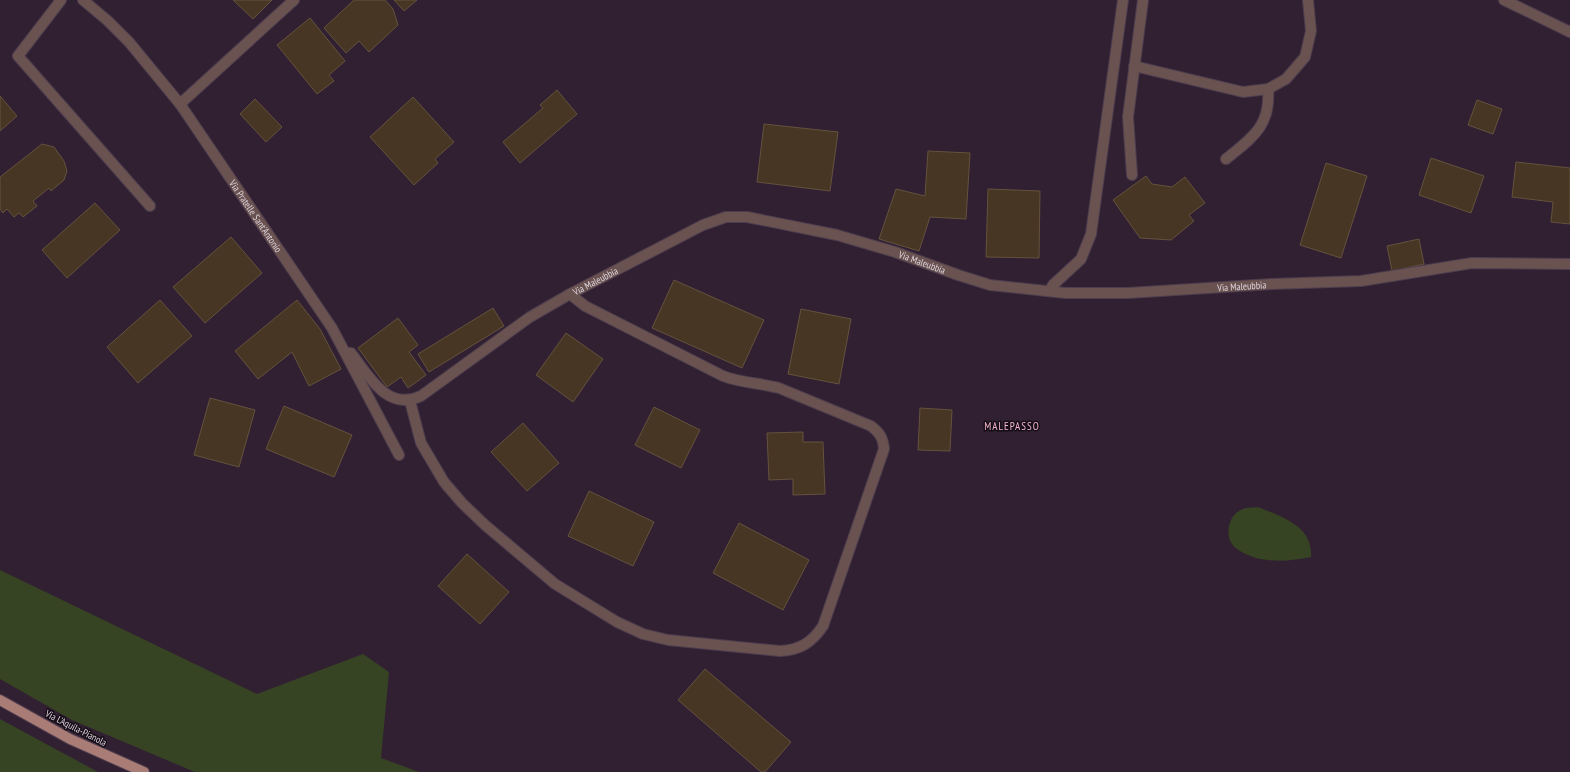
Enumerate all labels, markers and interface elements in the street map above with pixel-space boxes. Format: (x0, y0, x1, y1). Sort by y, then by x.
street label: Via Pratelle Sant'Antonio (226, 176, 285, 255)
street label: Via Maleubbia (896, 247, 947, 276)
street label: Via Maleubbia (570, 264, 620, 298)
street label: Via Maleubbia (1216, 278, 1267, 294)
district label: MALEPASSO (984, 419, 1040, 433)
street label: Via L'Aquila-Pianola (42, 706, 109, 749)

